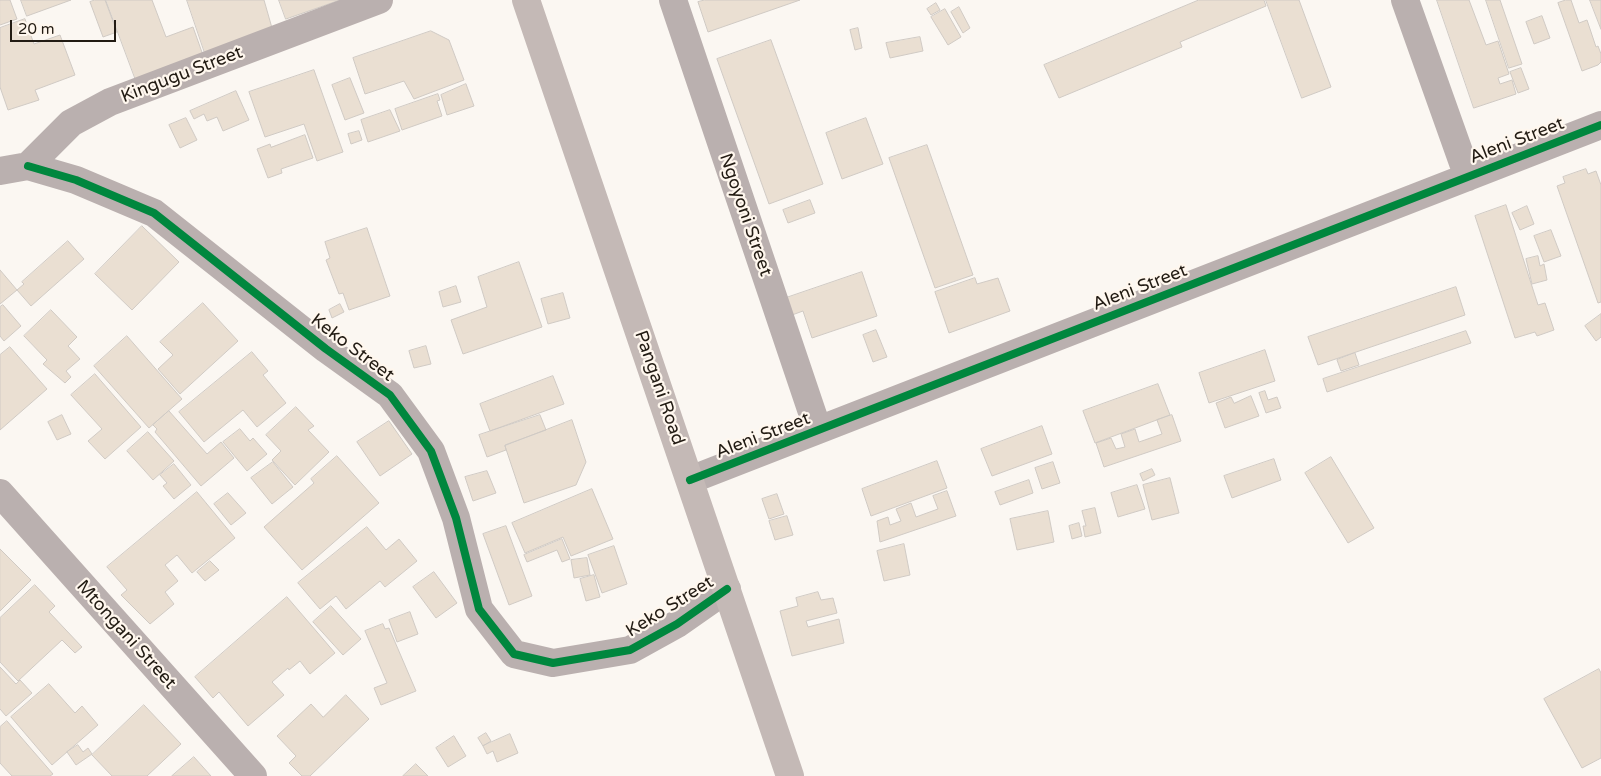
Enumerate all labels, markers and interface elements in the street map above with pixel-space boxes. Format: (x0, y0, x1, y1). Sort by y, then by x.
scale bar (12, 10, 119, 42)
text: 20 m (18, 20, 55, 38)
street label: Kingugu Street (118, 42, 246, 108)
street label: Aleni Street (1467, 113, 1567, 169)
street label: Ngoyoni Street (714, 151, 776, 279)
street label: Aleni Street (1090, 260, 1190, 316)
street label: Keko Street (306, 310, 398, 386)
street label: Pangani Road (629, 328, 689, 448)
street label: Aleni Street (713, 408, 813, 464)
street label: Keko Street (622, 572, 718, 642)
street label: Mtongani Street (72, 576, 180, 694)

